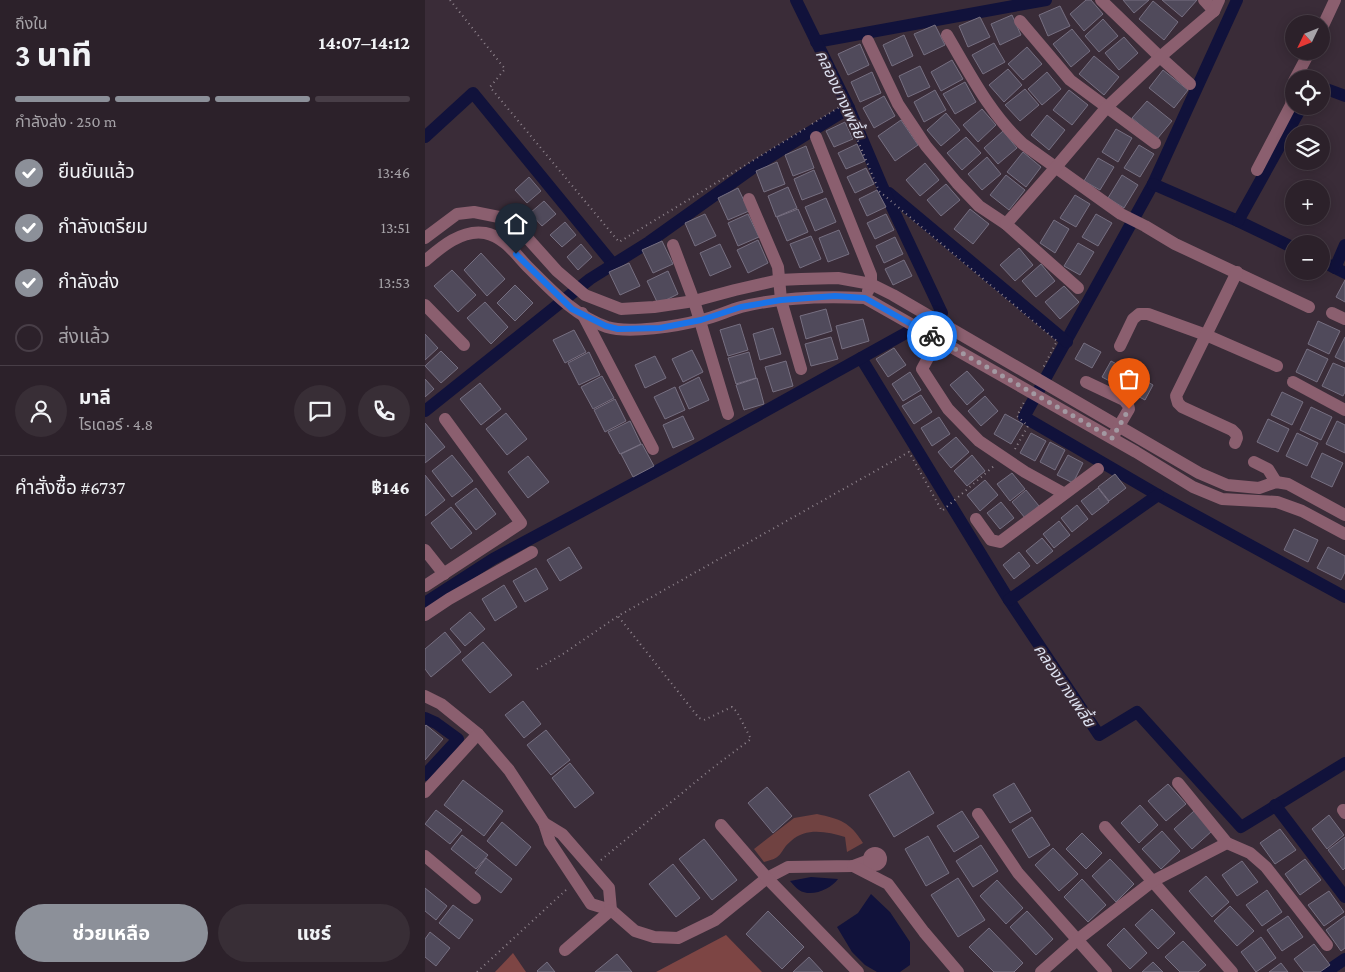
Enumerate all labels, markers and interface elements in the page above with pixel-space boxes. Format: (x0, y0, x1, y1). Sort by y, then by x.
text: ถึงใน (15, 15, 48, 32)
north arrow (1285, 15, 1330, 60)
map controls (1285, 15, 1330, 280)
text: 14:07–14:12 (318, 32, 410, 53)
text: 3 นาที (15, 37, 92, 73)
water label: คลองบางเพลี้ย (813, 46, 872, 143)
button: locate (1285, 70, 1330, 115)
text: กำลังส่ง · 250 m (15, 113, 117, 130)
button: layers (1285, 125, 1330, 170)
icon: check (15, 159, 43, 187)
text: ยืนยันแล้ว (58, 161, 135, 182)
text: 13:46 (377, 164, 410, 181)
button: + (1285, 180, 1330, 225)
pin (495, 203, 537, 254)
icon: home (502, 210, 530, 238)
icon: check (15, 214, 43, 242)
text: กำลังเตรียม (58, 216, 148, 237)
text: 13:51 (381, 219, 410, 236)
button: − (1285, 235, 1330, 280)
icon: check (15, 269, 43, 297)
text: กำลังส่ง (58, 271, 119, 292)
text: 13:53 (379, 274, 410, 291)
courier (907, 311, 957, 361)
icon: bike (918, 322, 946, 350)
text: ส่งแล้ว (58, 326, 110, 347)
pin (1108, 358, 1150, 409)
icon: bag (1115, 365, 1143, 393)
button: person (15, 385, 67, 437)
button: chat (294, 385, 346, 437)
button: phone (358, 385, 410, 437)
text: มาลี (79, 387, 111, 408)
text: ไรเดอร์ · 4.8 (79, 416, 153, 433)
text: คำสั่งซื้อ #6737 (15, 477, 125, 498)
text: ฿146 (371, 477, 410, 498)
water label: คลองบางเพลี้ย (1031, 639, 1102, 731)
button: ช่วยเหลือ (15, 904, 208, 962)
button: แชร์ (218, 904, 410, 962)

